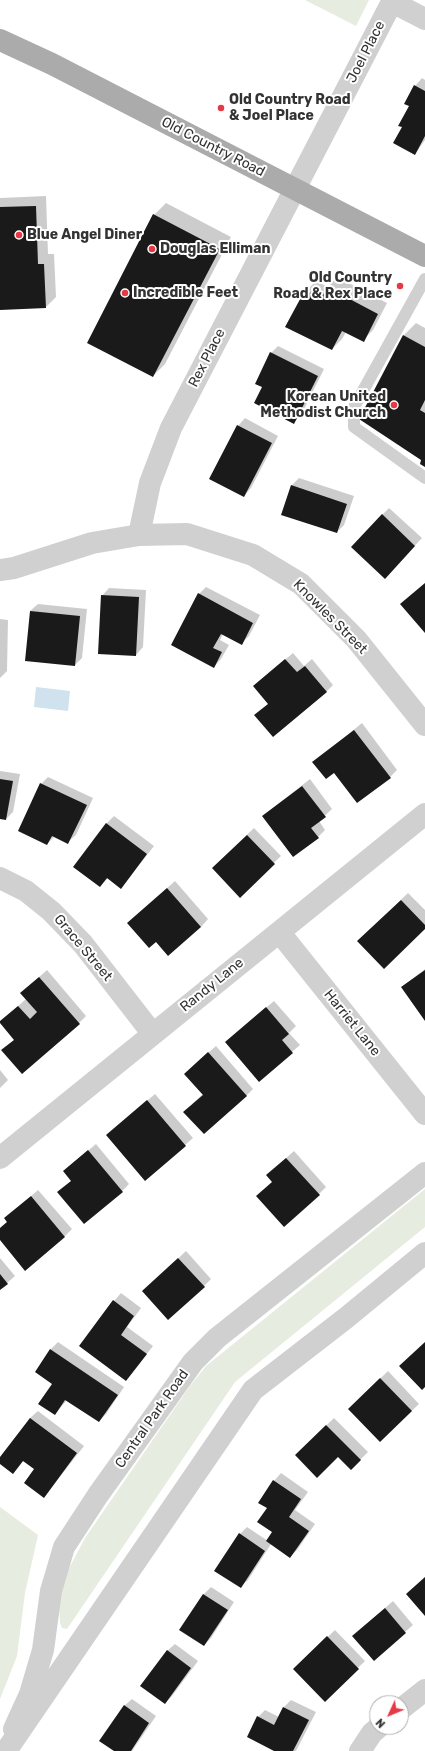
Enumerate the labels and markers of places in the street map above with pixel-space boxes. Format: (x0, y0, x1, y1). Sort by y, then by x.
place label: Old Country Road & Joel Place (229, 92, 351, 124)
marker: Old Country Road & Joel Place (216, 103, 226, 113)
place label: Blue Angel Diner (27, 227, 142, 243)
marker: Blue Angel Diner (14, 230, 24, 240)
place label: Douglas Elliman (160, 241, 270, 257)
marker: Douglas Elliman (147, 244, 157, 254)
place label: Old Country Road & Rex Place (273, 270, 392, 302)
marker: Old Country Road & Rex Place (395, 281, 405, 291)
place label: Incredible Feet (133, 285, 238, 301)
marker: Incredible Feet (120, 288, 130, 298)
place label: Korean United Methodist Church (260, 389, 386, 422)
marker: Korean United Methodist Church (389, 400, 399, 410)

